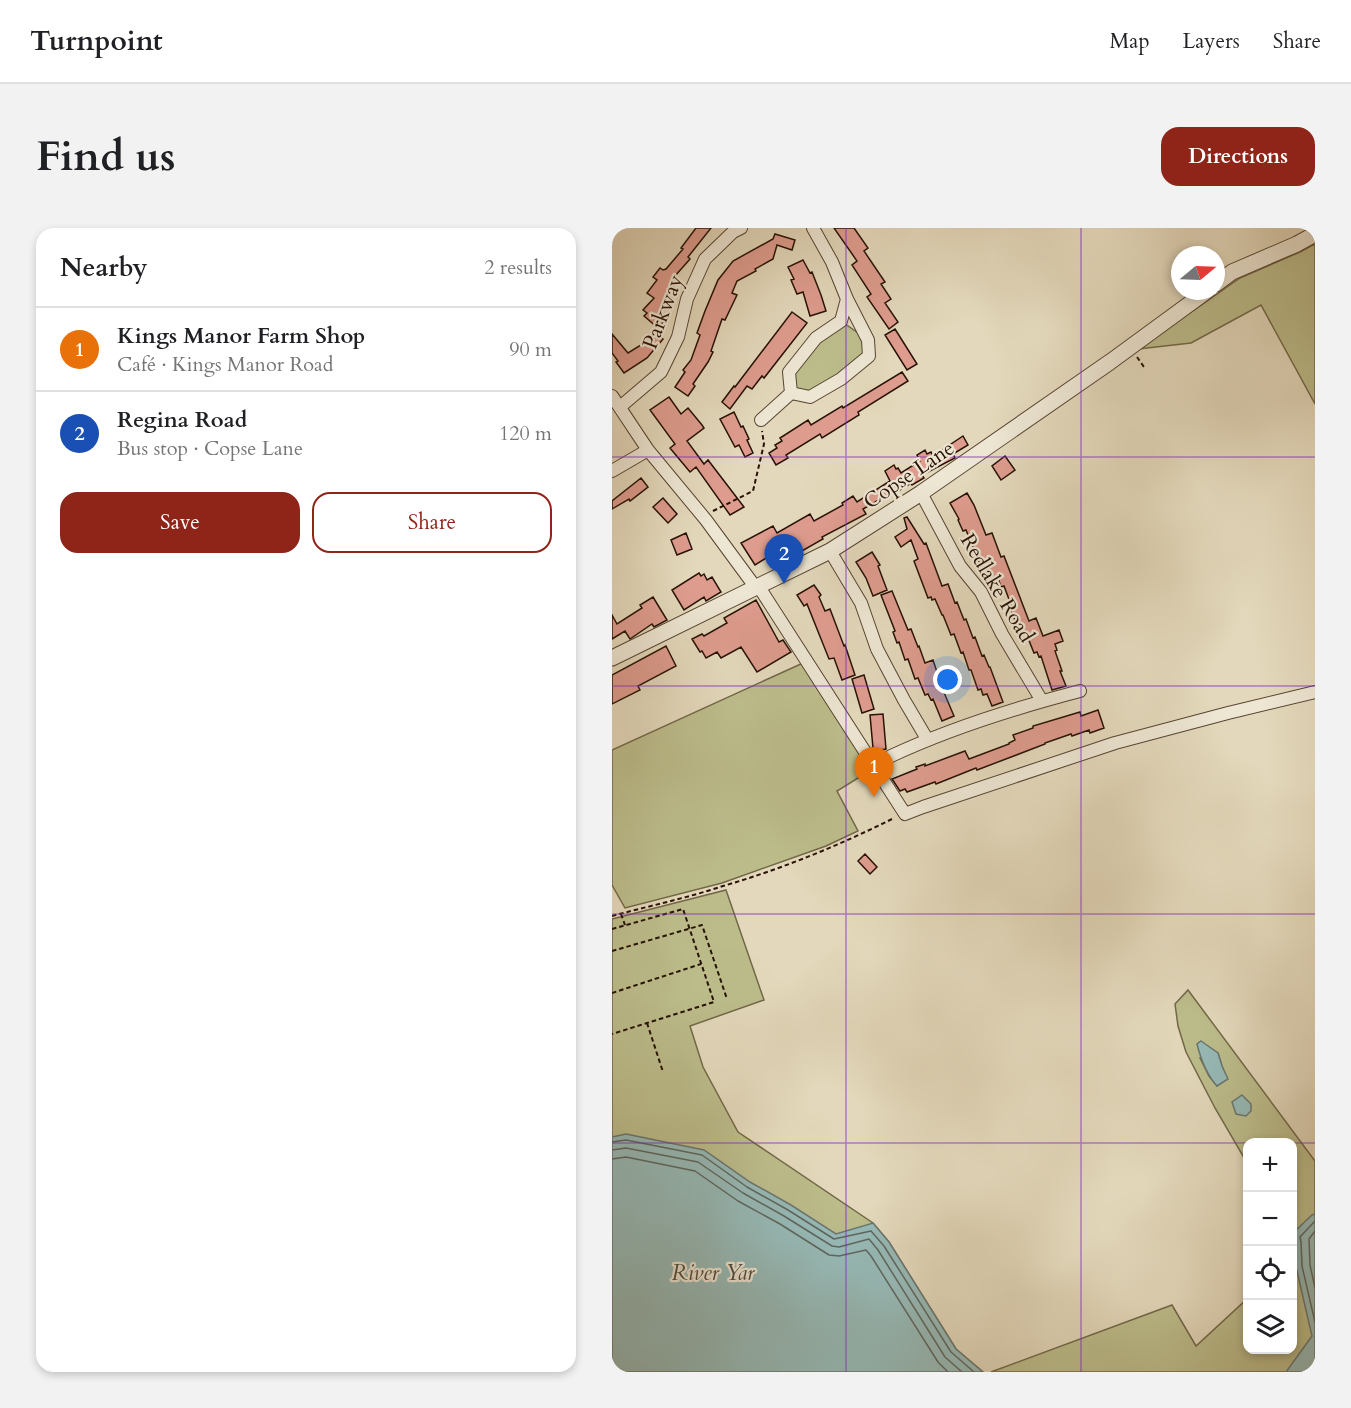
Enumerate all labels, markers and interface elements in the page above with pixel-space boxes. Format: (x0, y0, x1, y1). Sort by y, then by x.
text: Turnpoint (30, 22, 163, 60)
text: Map (1110, 27, 1150, 56)
text: Layers (1183, 27, 1240, 56)
text: Share (1273, 27, 1321, 56)
button: Directions (1161, 127, 1315, 186)
text: Find us (36, 128, 176, 185)
north arrow (1171, 246, 1225, 300)
text: Nearby (60, 250, 148, 285)
text: 2 results (484, 254, 552, 281)
street label: Parkway (636, 271, 690, 353)
text: Kings Manor Farm Shop (117, 321, 365, 351)
text: 1 (74, 336, 85, 363)
text: 90 m (509, 336, 552, 363)
text: Café · Kings Manor Road (117, 351, 333, 378)
text: Regina Road (117, 405, 247, 435)
text: 2 (74, 420, 85, 447)
text: 120 m (499, 420, 552, 447)
street label: Copse Lane (858, 434, 960, 516)
text: Bus stop · Copse Lane (117, 435, 303, 462)
button: Save (60, 492, 300, 553)
button: Share (312, 492, 552, 553)
street label: Redlake Road (953, 528, 1041, 648)
pin: 2 (764, 534, 804, 584)
your location (933, 665, 962, 694)
pin: 1 (854, 748, 894, 797)
map controls (1243, 1138, 1297, 1354)
button: + (1243, 1138, 1297, 1192)
button: − (1243, 1192, 1297, 1246)
button: locate (1243, 1246, 1297, 1300)
water label: River Yar (672, 1258, 755, 1288)
button: layers (1243, 1300, 1297, 1354)

